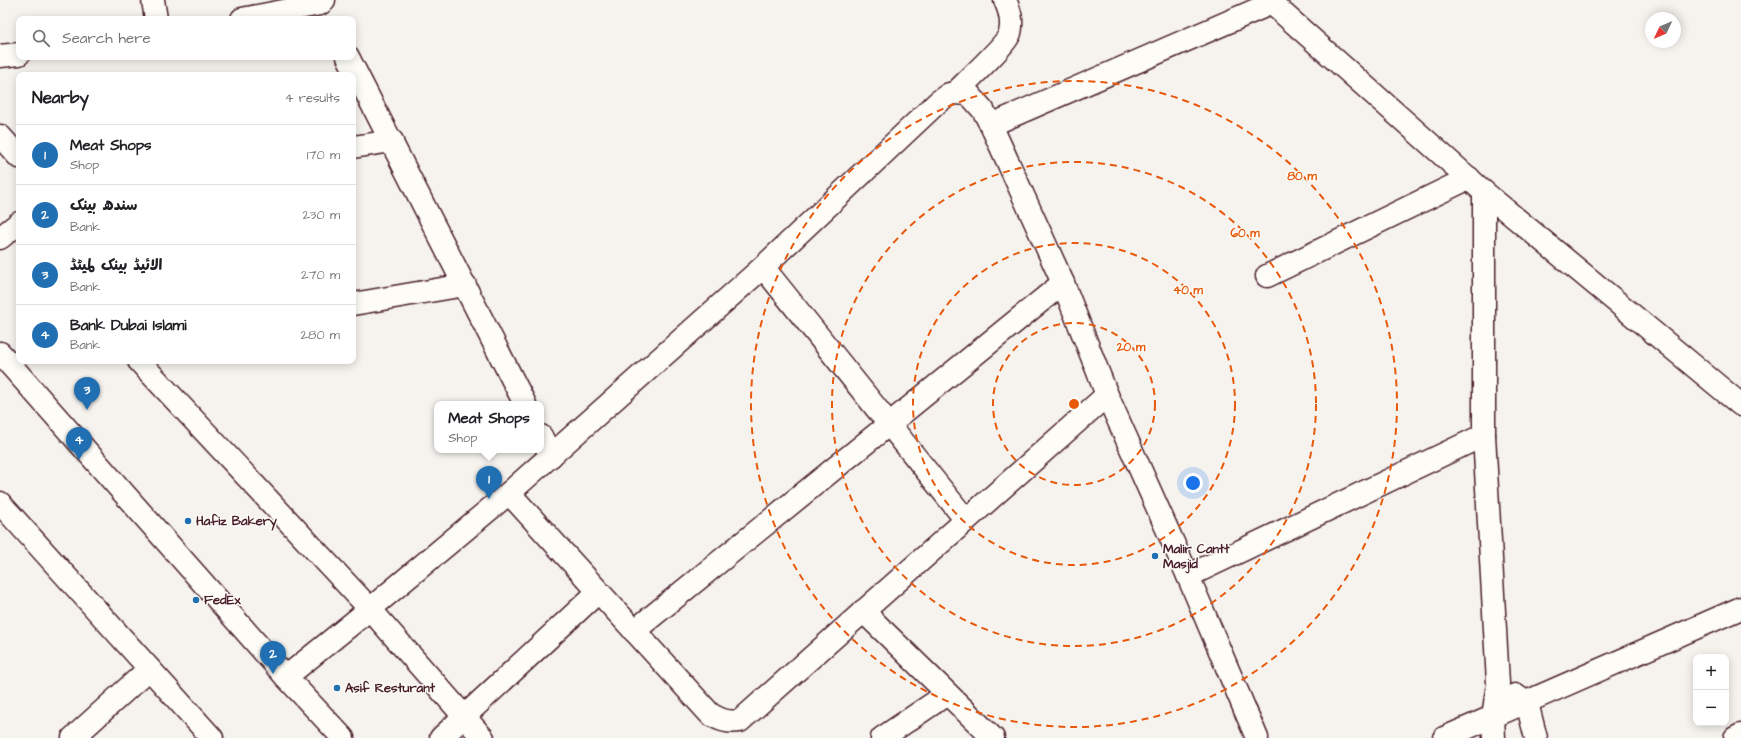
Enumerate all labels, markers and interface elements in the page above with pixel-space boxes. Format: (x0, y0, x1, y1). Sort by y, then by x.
north arrow (1645, 12, 1681, 48)
search box (16, 16, 356, 60)
icon: search (30, 27, 52, 49)
text: Search here (62, 28, 151, 49)
text: Nearby (32, 86, 89, 110)
text: 4 results (285, 89, 340, 107)
text: Meat Shops (70, 135, 152, 156)
text: 1 (44, 146, 46, 164)
text: 170 m (307, 146, 340, 164)
text: Shop (70, 156, 99, 174)
text: 80 m (1287, 168, 1317, 185)
text: سندھ بینک (70, 195, 137, 216)
text: 2 (41, 206, 49, 224)
text: 230 m (302, 206, 340, 224)
text: Bank (70, 218, 100, 236)
text: 60 m (1230, 225, 1260, 242)
text: الائیڈ بینک لمیٹڈ (70, 255, 162, 276)
text: 3 (42, 266, 48, 284)
text: 270 m (301, 266, 340, 284)
text: Bank (70, 278, 100, 296)
text: 40 m (1173, 282, 1204, 299)
text: Bank Dubai Islami (70, 315, 186, 336)
text: 4 (41, 326, 49, 344)
text: 280 m (301, 326, 340, 344)
text: Bank (70, 336, 100, 354)
text: 20 m (1116, 339, 1146, 356)
pin: 3 (74, 377, 100, 410)
centre of rings (1067, 397, 1081, 411)
popup (434, 401, 544, 453)
text: Meat Shops (448, 408, 530, 429)
pin: 4 (66, 427, 92, 460)
text: Shop (448, 429, 478, 447)
pin: 1 (476, 466, 502, 499)
your location (1183, 473, 1203, 493)
place label: Hafiz Bakery (196, 512, 278, 531)
marker: Hafiz Bakery (183, 516, 193, 526)
place label: Malir Cantt Masjid (1163, 540, 1230, 574)
marker: Malir Cantt Masjid (1150, 551, 1160, 561)
place label: FedEx (204, 591, 241, 609)
marker: FedEx (191, 595, 201, 605)
pin: 2 (260, 641, 286, 674)
map controls (1693, 654, 1729, 726)
button: + (1693, 654, 1729, 690)
place label: Asif Resturant (345, 679, 436, 697)
marker: Asif Resturant (332, 683, 342, 693)
button: − (1693, 690, 1729, 726)

